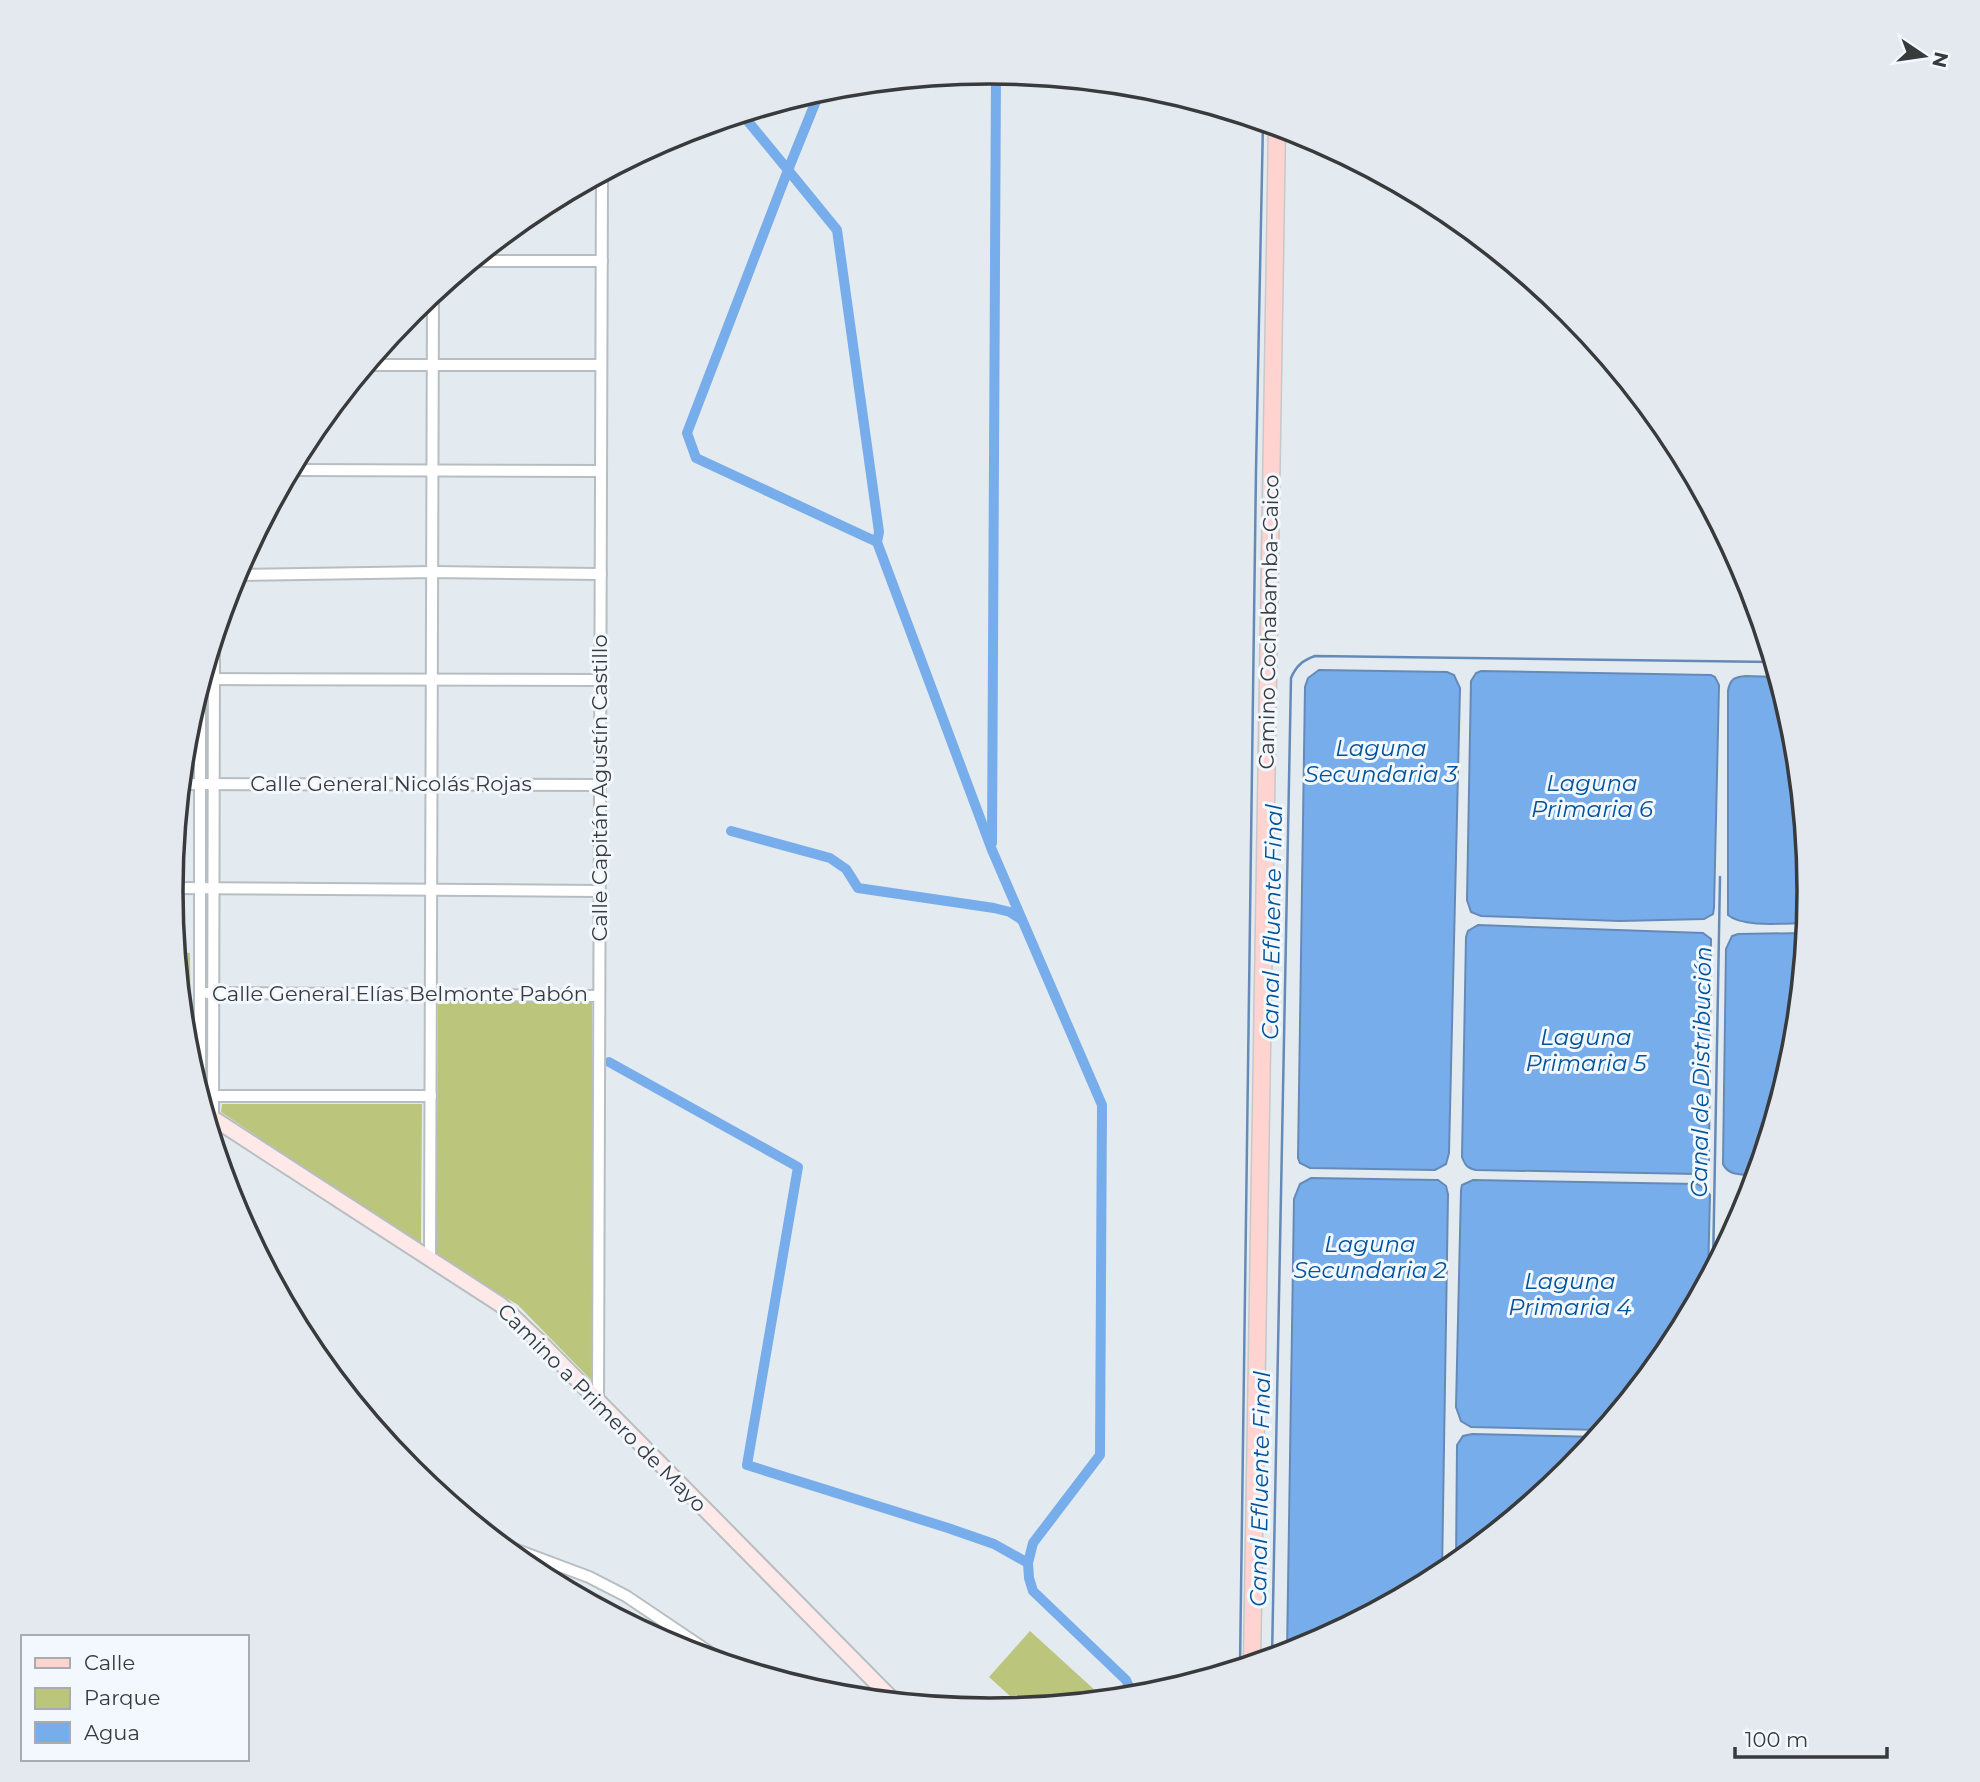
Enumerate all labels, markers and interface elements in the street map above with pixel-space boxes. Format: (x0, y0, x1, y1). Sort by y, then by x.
north arrow (1889, 21, 1959, 91)
text: N (1927, 50, 1953, 70)
street label: Camino Cochabamba-Caico (1253, 474, 1284, 770)
street label: Calle Capitán Agustín Castillo (587, 634, 612, 942)
water label: Laguna Secundaria 3 (1304, 734, 1459, 788)
water label: Laguna Primaria 6 (1531, 769, 1654, 823)
street label: Calle General Nicolás Rojas (250, 771, 532, 796)
water label: Canal Efluente Final (1256, 803, 1288, 1040)
water label: Canal de Distribución (1685, 946, 1717, 1198)
street label: Calle General Elías Belmonte Pabón (212, 981, 588, 1006)
water label: Laguna Primaria 5 (1525, 1023, 1648, 1077)
water label: Laguna Secundaria 2 (1293, 1230, 1447, 1284)
water label: Laguna Primaria 4 (1508, 1267, 1632, 1321)
street label: Camino a Primero de Mayo (493, 1298, 712, 1517)
water label: Canal Efluente Final (1244, 1370, 1276, 1607)
legend (21, 1635, 248, 1761)
text: Calle (84, 1650, 135, 1675)
text: Parque (84, 1685, 160, 1710)
scale bar (1735, 1716, 1887, 1760)
text: Agua (84, 1720, 140, 1745)
text: 100 m (1745, 1727, 1808, 1752)

